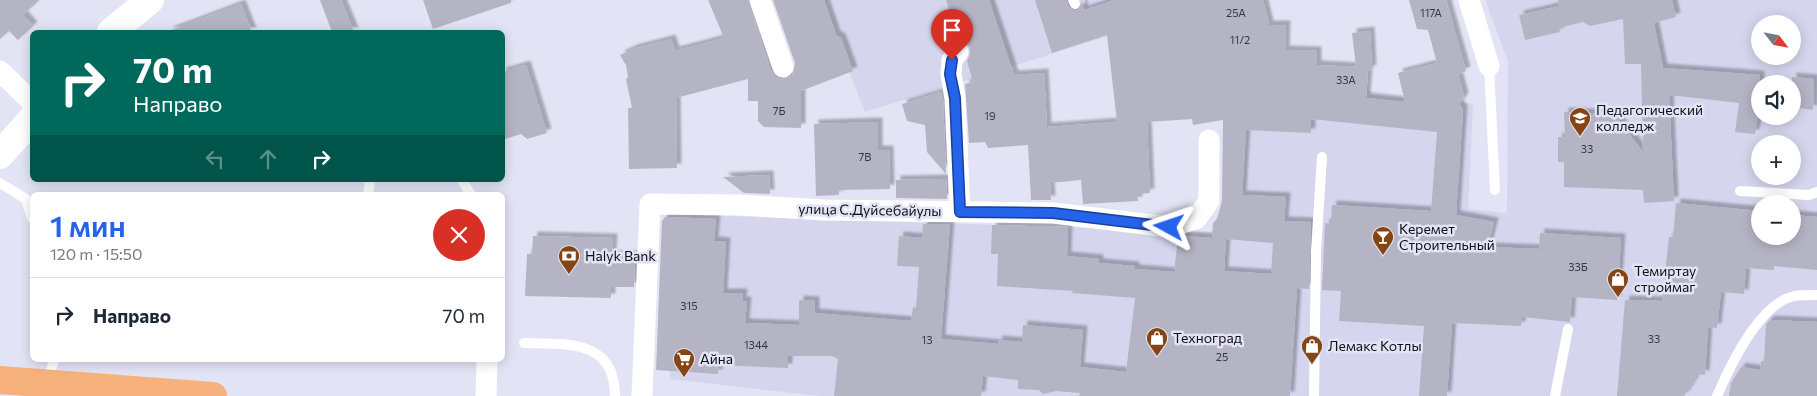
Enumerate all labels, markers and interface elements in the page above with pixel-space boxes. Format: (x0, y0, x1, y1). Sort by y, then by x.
house number: 25А (1226, 6, 1246, 19)
house number: 117А (1420, 6, 1442, 19)
pin (931, 9, 973, 60)
north arrow (1751, 15, 1801, 65)
map controls (1751, 15, 1801, 245)
icon: arrive (938, 16, 966, 44)
house number: 11/2 (1230, 33, 1250, 46)
text: 70 m (133, 47, 213, 90)
icon: right (50, 50, 115, 115)
house number: 33А (1336, 73, 1356, 86)
button: sound (1751, 75, 1801, 125)
text: Направо (133, 90, 223, 117)
place label: Педагогический колледж (1596, 101, 1703, 134)
house number: 7Б (773, 104, 785, 117)
school or university icon: Педагогический колледж (1568, 106, 1592, 137)
house number: 19 (984, 109, 996, 122)
button: + (1751, 135, 1801, 185)
house number: 33 (1581, 142, 1593, 155)
icon: left (201, 145, 229, 173)
icon: ahead (254, 145, 282, 173)
icon: right (307, 145, 335, 173)
house number: 7В (859, 150, 871, 163)
button: − (1751, 195, 1801, 245)
street label: улица С.Дуйсебайулы (798, 200, 942, 219)
position arrow (1142, 200, 1194, 252)
text: 1 мин (50, 206, 126, 243)
button: close (433, 209, 485, 261)
place label: Керемет Строительный (1399, 220, 1495, 253)
bar icon: Керемет Строительный (1371, 225, 1395, 256)
text: 120 m · 15:50 (50, 244, 142, 263)
bank icon: Halyk Bank (557, 244, 581, 275)
place label: Halyk Bank (585, 247, 656, 264)
house number: 33Б (1568, 260, 1588, 273)
place label: Темиртау строймаг (1634, 262, 1696, 295)
shop icon: Темиртау строймаг (1606, 267, 1630, 298)
house number: 315 (680, 299, 698, 312)
icon: right (50, 301, 78, 329)
text: Направо (93, 304, 171, 327)
text: 70 m (442, 304, 485, 327)
shop icon: Техноград (1145, 326, 1169, 357)
place label: Техноград (1173, 329, 1242, 346)
house number: 33 (1648, 332, 1660, 345)
house number: 13 (922, 333, 932, 346)
shop icon: Лемакс Котлы (1300, 334, 1324, 365)
place label: Лемакс Котлы (1328, 337, 1422, 354)
house number: 1344 (744, 338, 768, 351)
supermarket icon: Айна (672, 347, 696, 378)
place label: Айна (700, 350, 733, 367)
house number: 25 (1216, 350, 1228, 363)

